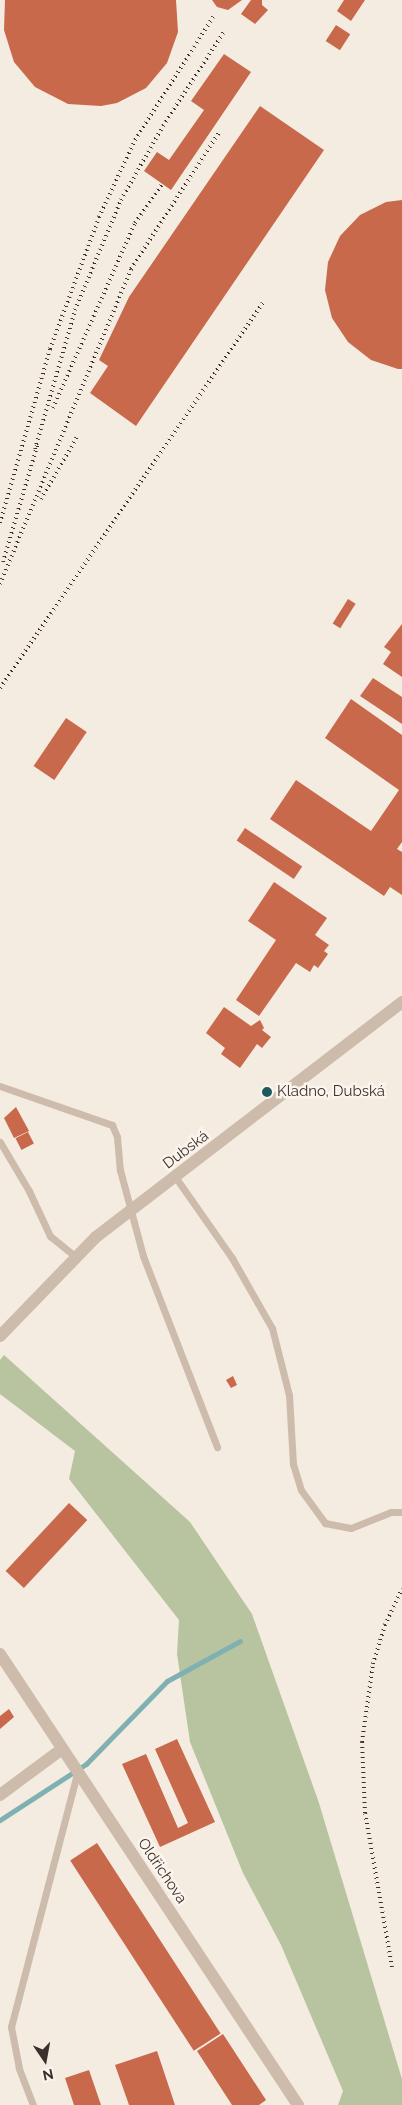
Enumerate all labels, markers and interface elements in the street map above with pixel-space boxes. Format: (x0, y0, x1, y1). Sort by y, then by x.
place label: Kladno, Dubská (277, 1083, 385, 1101)
marker: Kladno, Dubská (261, 1086, 273, 1098)
street label: Dubská (160, 1127, 212, 1173)
street label: Oldřichova (134, 1835, 190, 1907)
north arrow (20, 2035, 70, 2085)
text: N (41, 2066, 55, 2084)

